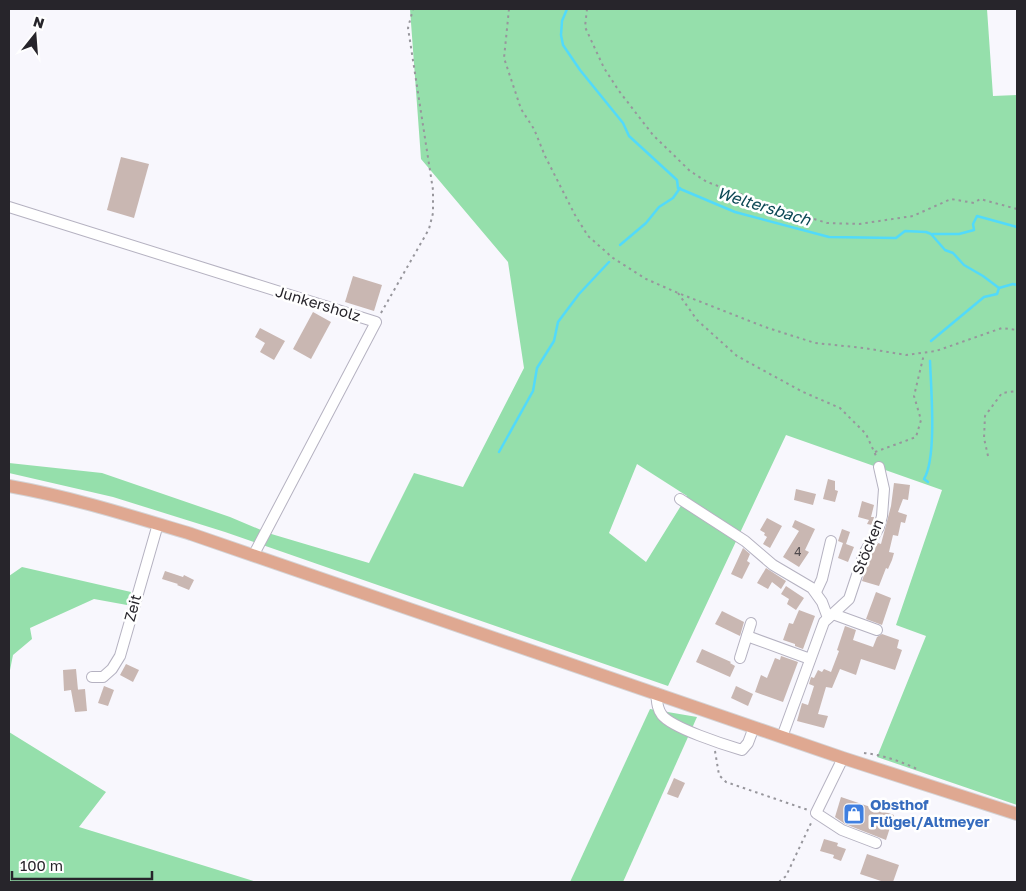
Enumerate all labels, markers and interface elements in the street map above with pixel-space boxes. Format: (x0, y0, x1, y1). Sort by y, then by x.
north arrow (10, 10, 60, 60)
text: N (31, 12, 47, 32)
water label: Weltersbach (715, 182, 814, 230)
street label: Junkersholz (274, 282, 363, 325)
street label: Stöcken (848, 516, 886, 577)
house number: 4 (794, 544, 802, 559)
street label: Zeit (120, 592, 144, 623)
place label: Obsthof Flügel/Altmeyer (870, 795, 990, 830)
shop icon: Obsthof Flügel/Altmeyer (842, 802, 866, 826)
scale bar (12, 848, 152, 880)
text: 100 m (20, 856, 63, 874)

